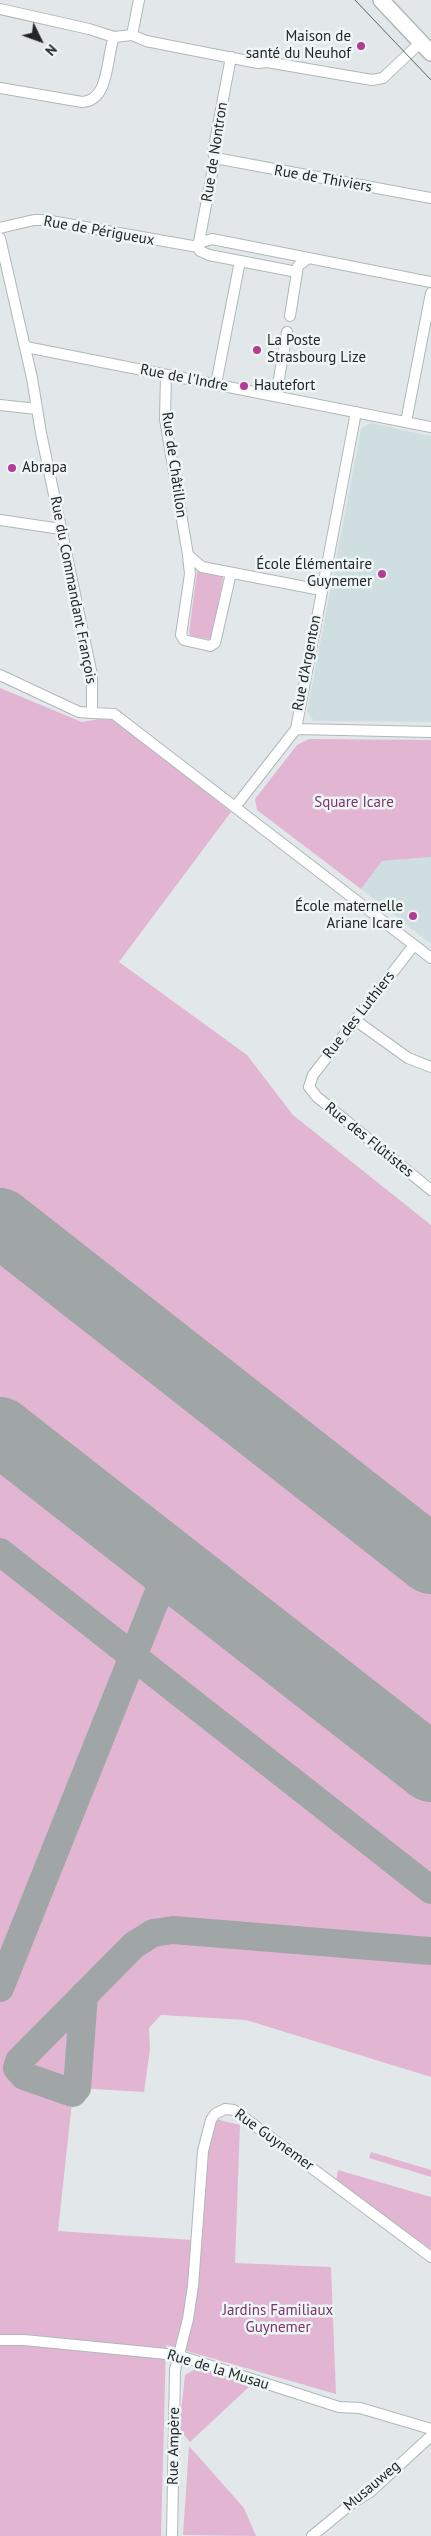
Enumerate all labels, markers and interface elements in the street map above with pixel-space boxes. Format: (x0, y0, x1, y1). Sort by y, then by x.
north arrow (15, 15, 65, 65)
place label: Maison de santé du Neuhof (246, 28, 351, 63)
marker: Maison de santé du Neuhof (355, 40, 367, 52)
text: N (41, 41, 61, 59)
street label: Rue de Nontron (198, 101, 232, 203)
street label: Rue de Thiviers (273, 162, 373, 196)
street label: Rue de Périgueux (42, 212, 156, 250)
place label: La Poste Strasbourg Lize (267, 332, 366, 367)
marker: La Poste Strasbourg Lize (251, 344, 263, 356)
street label: Rue de l'Indre (139, 361, 229, 395)
place label: Hautefort (254, 377, 315, 395)
marker: Hautefort (238, 380, 250, 392)
street label: Rue de Châtillon (158, 411, 190, 519)
place label: Abrapa (22, 459, 67, 477)
marker: Abrapa (6, 462, 18, 474)
street label: Rue du Commandant François (46, 495, 100, 685)
place label: École Élémentaire Guynemer (256, 556, 372, 591)
marker: École Élémentaire Guynemer (376, 568, 388, 580)
street label: Rue d'Argenton (289, 614, 325, 712)
park label: Square Icare (314, 794, 394, 812)
place label: École maternelle Ariane Icare (295, 898, 403, 933)
marker: École maternelle Ariane Icare (407, 910, 419, 922)
street label: Rue des Luthiers (319, 968, 399, 1062)
street label: Rue des Flûtistes (321, 1099, 417, 1181)
street label: Rue Guynemer (231, 2105, 317, 2175)
park label: Jardins Familiaux Guynemer (223, 2302, 333, 2337)
street label: Rue de la Musau (165, 2346, 271, 2394)
street label: Rue Ampère (164, 2407, 184, 2485)
street label: Musauweg (340, 2457, 404, 2515)

